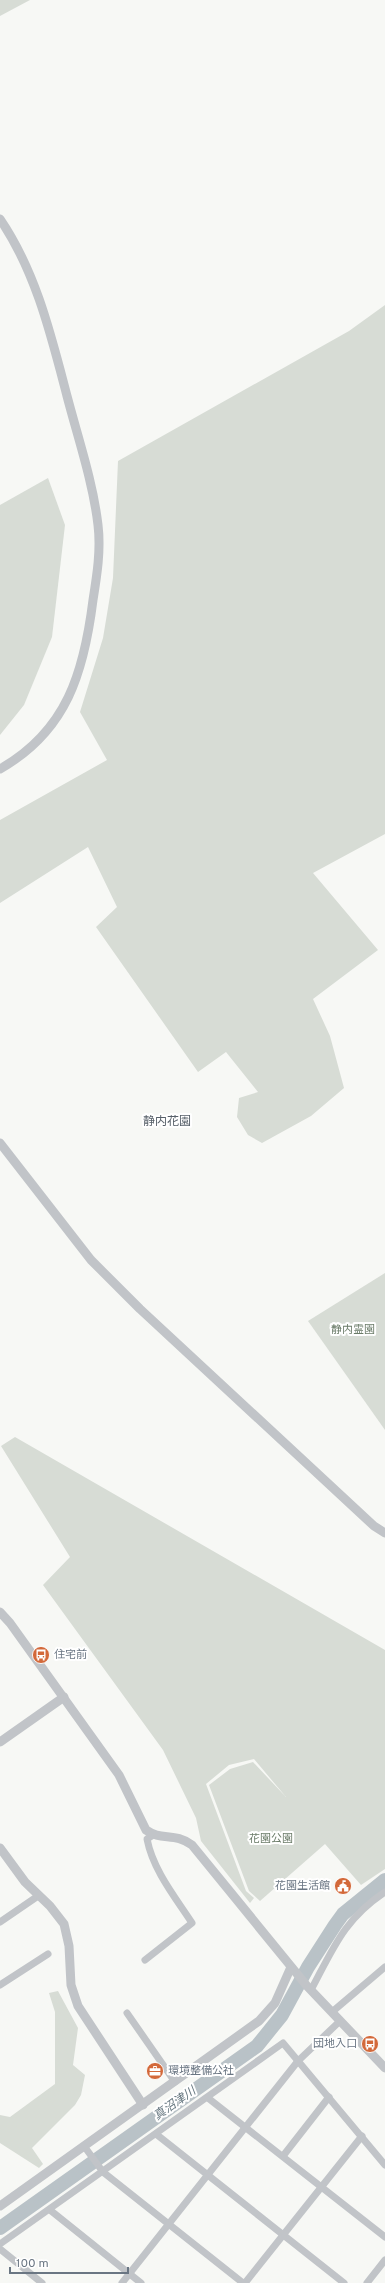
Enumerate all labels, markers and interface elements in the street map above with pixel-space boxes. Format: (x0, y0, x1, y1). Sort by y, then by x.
district label: 静内花園 (143, 1114, 191, 1130)
park label: 静内霊園 (331, 1323, 375, 1337)
bus stop icon: 住宅前 (31, 1645, 51, 1665)
place label: 住宅前 (54, 1648, 87, 1662)
park label: 花園公園 (249, 1832, 293, 1846)
public building icon: 花園生活館 (333, 1876, 353, 1896)
place label: 花園生活館 (275, 1879, 330, 1893)
bus stop icon: 団地入口 (360, 2034, 380, 2054)
place label: 団地入口 (313, 2037, 357, 2051)
office icon: 環境整備公社 (145, 2061, 165, 2081)
place label: 環境整備公社 (168, 2064, 234, 2078)
water label: 真沼津川 (151, 2083, 201, 2124)
scale bar (10, 2249, 128, 2275)
text: 100 m (16, 2256, 49, 2272)

